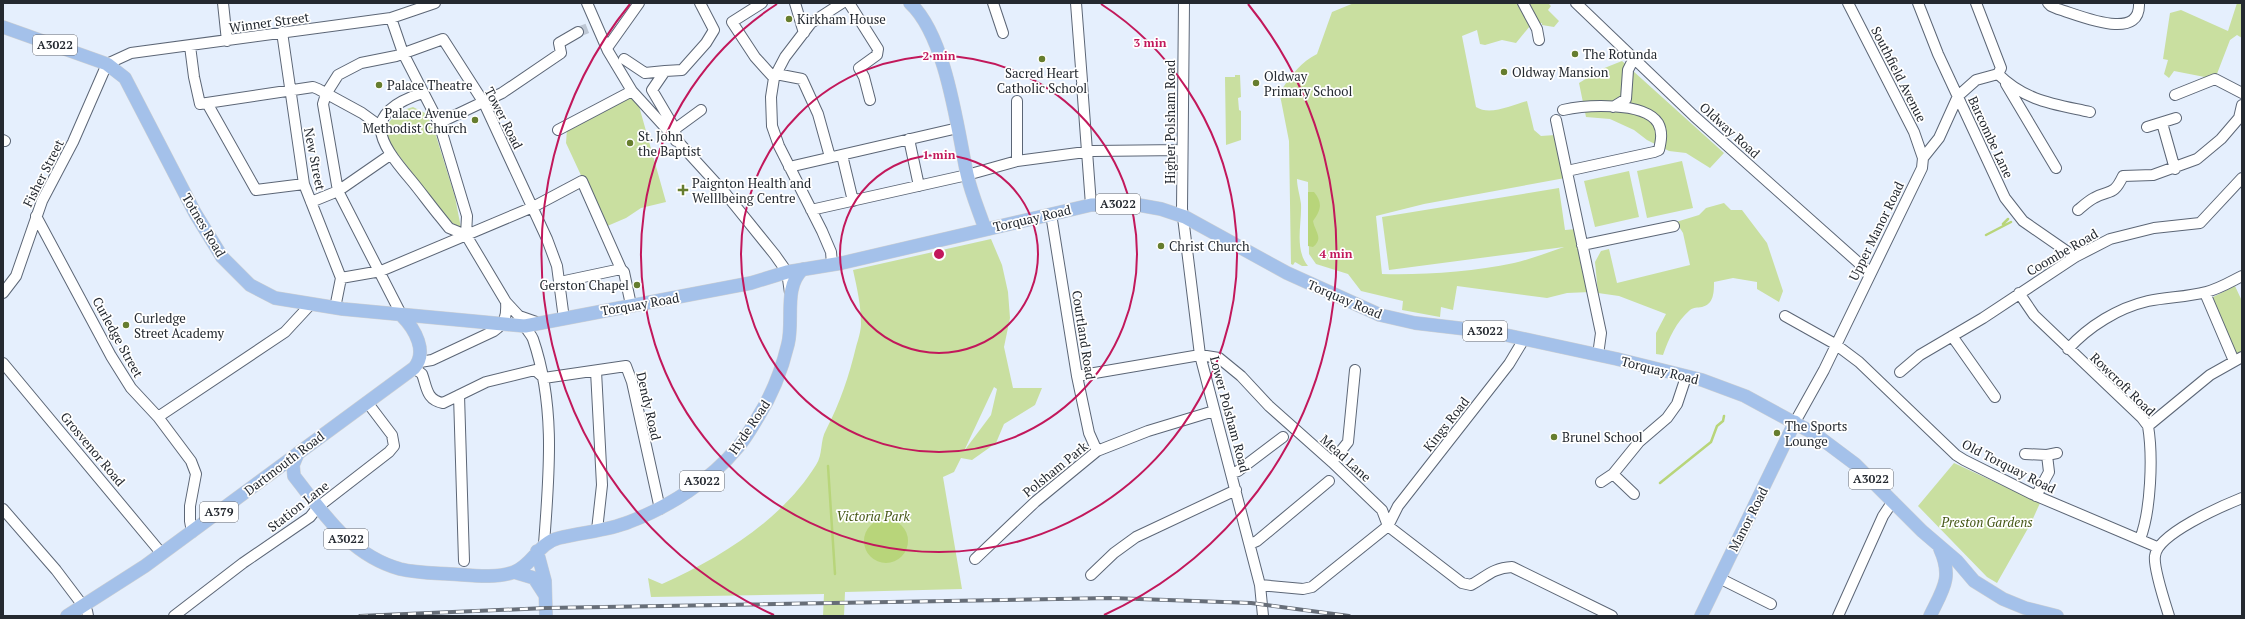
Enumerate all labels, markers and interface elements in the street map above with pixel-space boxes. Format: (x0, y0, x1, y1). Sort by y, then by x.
street label: Winner Street (228, 7, 310, 37)
place label: Kirkham House (797, 10, 886, 28)
marker: Kirkham House (784, 14, 794, 24)
street label: Southfield Avenue (1867, 23, 1931, 125)
road number: A3022 (33, 35, 77, 55)
text: 3 min (1134, 35, 1167, 50)
place label: The Rotunda (1583, 45, 1658, 63)
text: 2 min (923, 48, 956, 63)
marker: The Rotunda (1570, 49, 1580, 59)
marker: Sacred Heart Catholic School (1037, 54, 1047, 64)
street label: Higher Polsham Road (1161, 60, 1179, 184)
place label: Oldway Mansion (1512, 63, 1609, 81)
place label: Sacred Heart Catholic School (997, 64, 1087, 97)
place label: Oldway Primary School (1264, 67, 1352, 100)
marker: Oldway Mansion (1499, 67, 1509, 77)
place label: Palace Theatre (387, 76, 472, 94)
marker: Oldway Primary School (1251, 78, 1261, 88)
marker: Palace Theatre (374, 80, 384, 90)
street label: Tower Road (481, 84, 527, 152)
street label: Barcombe Lane (1964, 93, 2018, 181)
street label: Oldway Road (1696, 98, 1764, 162)
place label: Palace Avenue Methodist Church (363, 104, 467, 137)
marker: Palace Avenue Methodist Church (470, 115, 480, 125)
street label: New Street (300, 126, 330, 192)
place label: St. John the Baptist (638, 127, 701, 160)
street label: Fisher Street (18, 136, 68, 210)
marker: St. John the Baptist (625, 138, 635, 148)
text: 1 min (923, 147, 956, 162)
place label: Paignton Health and Welllbeing Centre (692, 174, 811, 207)
street label: Upper Manor Road (1844, 178, 1908, 284)
marker: Paignton Health and Welllbeing Centre (677, 184, 689, 196)
street label: Totnes Road (178, 190, 230, 260)
road number: A3022 (1096, 194, 1140, 214)
street label: Torquay Road (991, 200, 1073, 236)
street label: Coombe Road (2023, 224, 2101, 280)
place label: Christ Church (1169, 237, 1250, 255)
marker: Christ Church (1156, 241, 1166, 251)
text: 4 min (1320, 246, 1353, 261)
centre of rings (932, 247, 946, 261)
street label: Torquay Road (1305, 275, 1385, 323)
place label: Gerston Chapel (540, 276, 629, 294)
marker: Gerston Chapel (632, 280, 642, 290)
street label: Torquay Road (599, 288, 681, 320)
street label: Courtland Road (1068, 289, 1100, 381)
street label: Curledge Street (88, 293, 148, 381)
place label: Curledge Street Academy (134, 309, 225, 342)
marker: Curledge Street Academy (121, 320, 131, 330)
road number: A3022 (1463, 321, 1507, 341)
street label: Rowcroft Road (2087, 348, 2159, 420)
street label: Torquay Road (1619, 352, 1701, 388)
street label: Lower Polsham Road (1206, 354, 1254, 474)
street label: Dendy Road (632, 370, 666, 442)
street label: Kings Road (1419, 393, 1473, 455)
street label: Hyde Road (724, 396, 774, 458)
street label: Grosvenor Road (57, 408, 129, 490)
place label: The Sports Lounge (1785, 417, 1847, 450)
street label: Dartmouth Road (240, 427, 328, 499)
place label: Brunel School (1562, 428, 1643, 446)
marker: The Sports Lounge (1772, 428, 1782, 438)
street label: Mead Lane (1317, 430, 1375, 486)
marker: Brunel School (1549, 432, 1559, 442)
street label: Old Torquay Road (1959, 435, 2059, 497)
street label: Polsham Park (1019, 437, 1091, 501)
road number: A3022 (1849, 469, 1893, 489)
road number: A3022 (680, 471, 724, 491)
street label: Station Lane (264, 476, 332, 536)
street label: Manor Road (1724, 484, 1772, 554)
road number: A379 (200, 502, 238, 522)
park label: Victoria Park (836, 507, 910, 525)
park label: Preston Gardens (1940, 513, 2033, 531)
road number: A3022 (324, 529, 368, 549)

